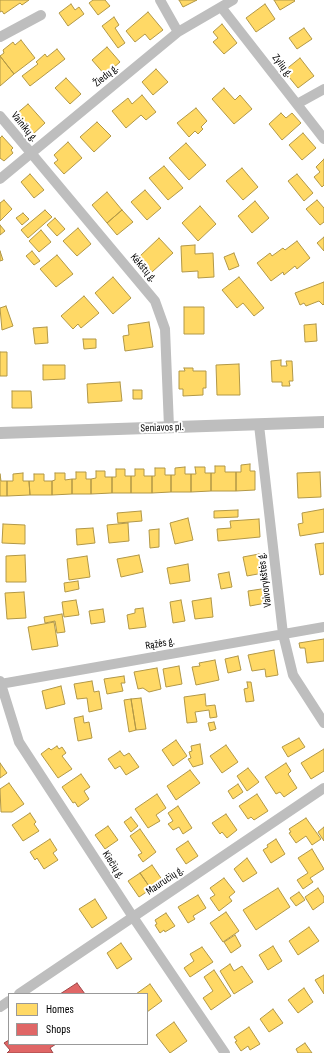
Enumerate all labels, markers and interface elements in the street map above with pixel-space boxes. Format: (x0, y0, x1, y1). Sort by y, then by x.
street label: Zylių g. (269, 52, 295, 80)
street label: Žiedų g. (91, 62, 121, 90)
street label: Vainikų g. (8, 109, 40, 145)
street label: Kėkštų g. (127, 251, 159, 285)
street label: Seniavos pl. (140, 421, 184, 435)
street label: Vaivorykštės g. (255, 552, 275, 608)
street label: Rąžės g. (144, 635, 176, 653)
street label: Kiečių g. (99, 849, 127, 881)
street label: Mauručių g. (144, 864, 186, 898)
legend (8, 993, 148, 1045)
text: Homes (46, 1002, 74, 1017)
text: Shops (46, 1022, 71, 1037)

